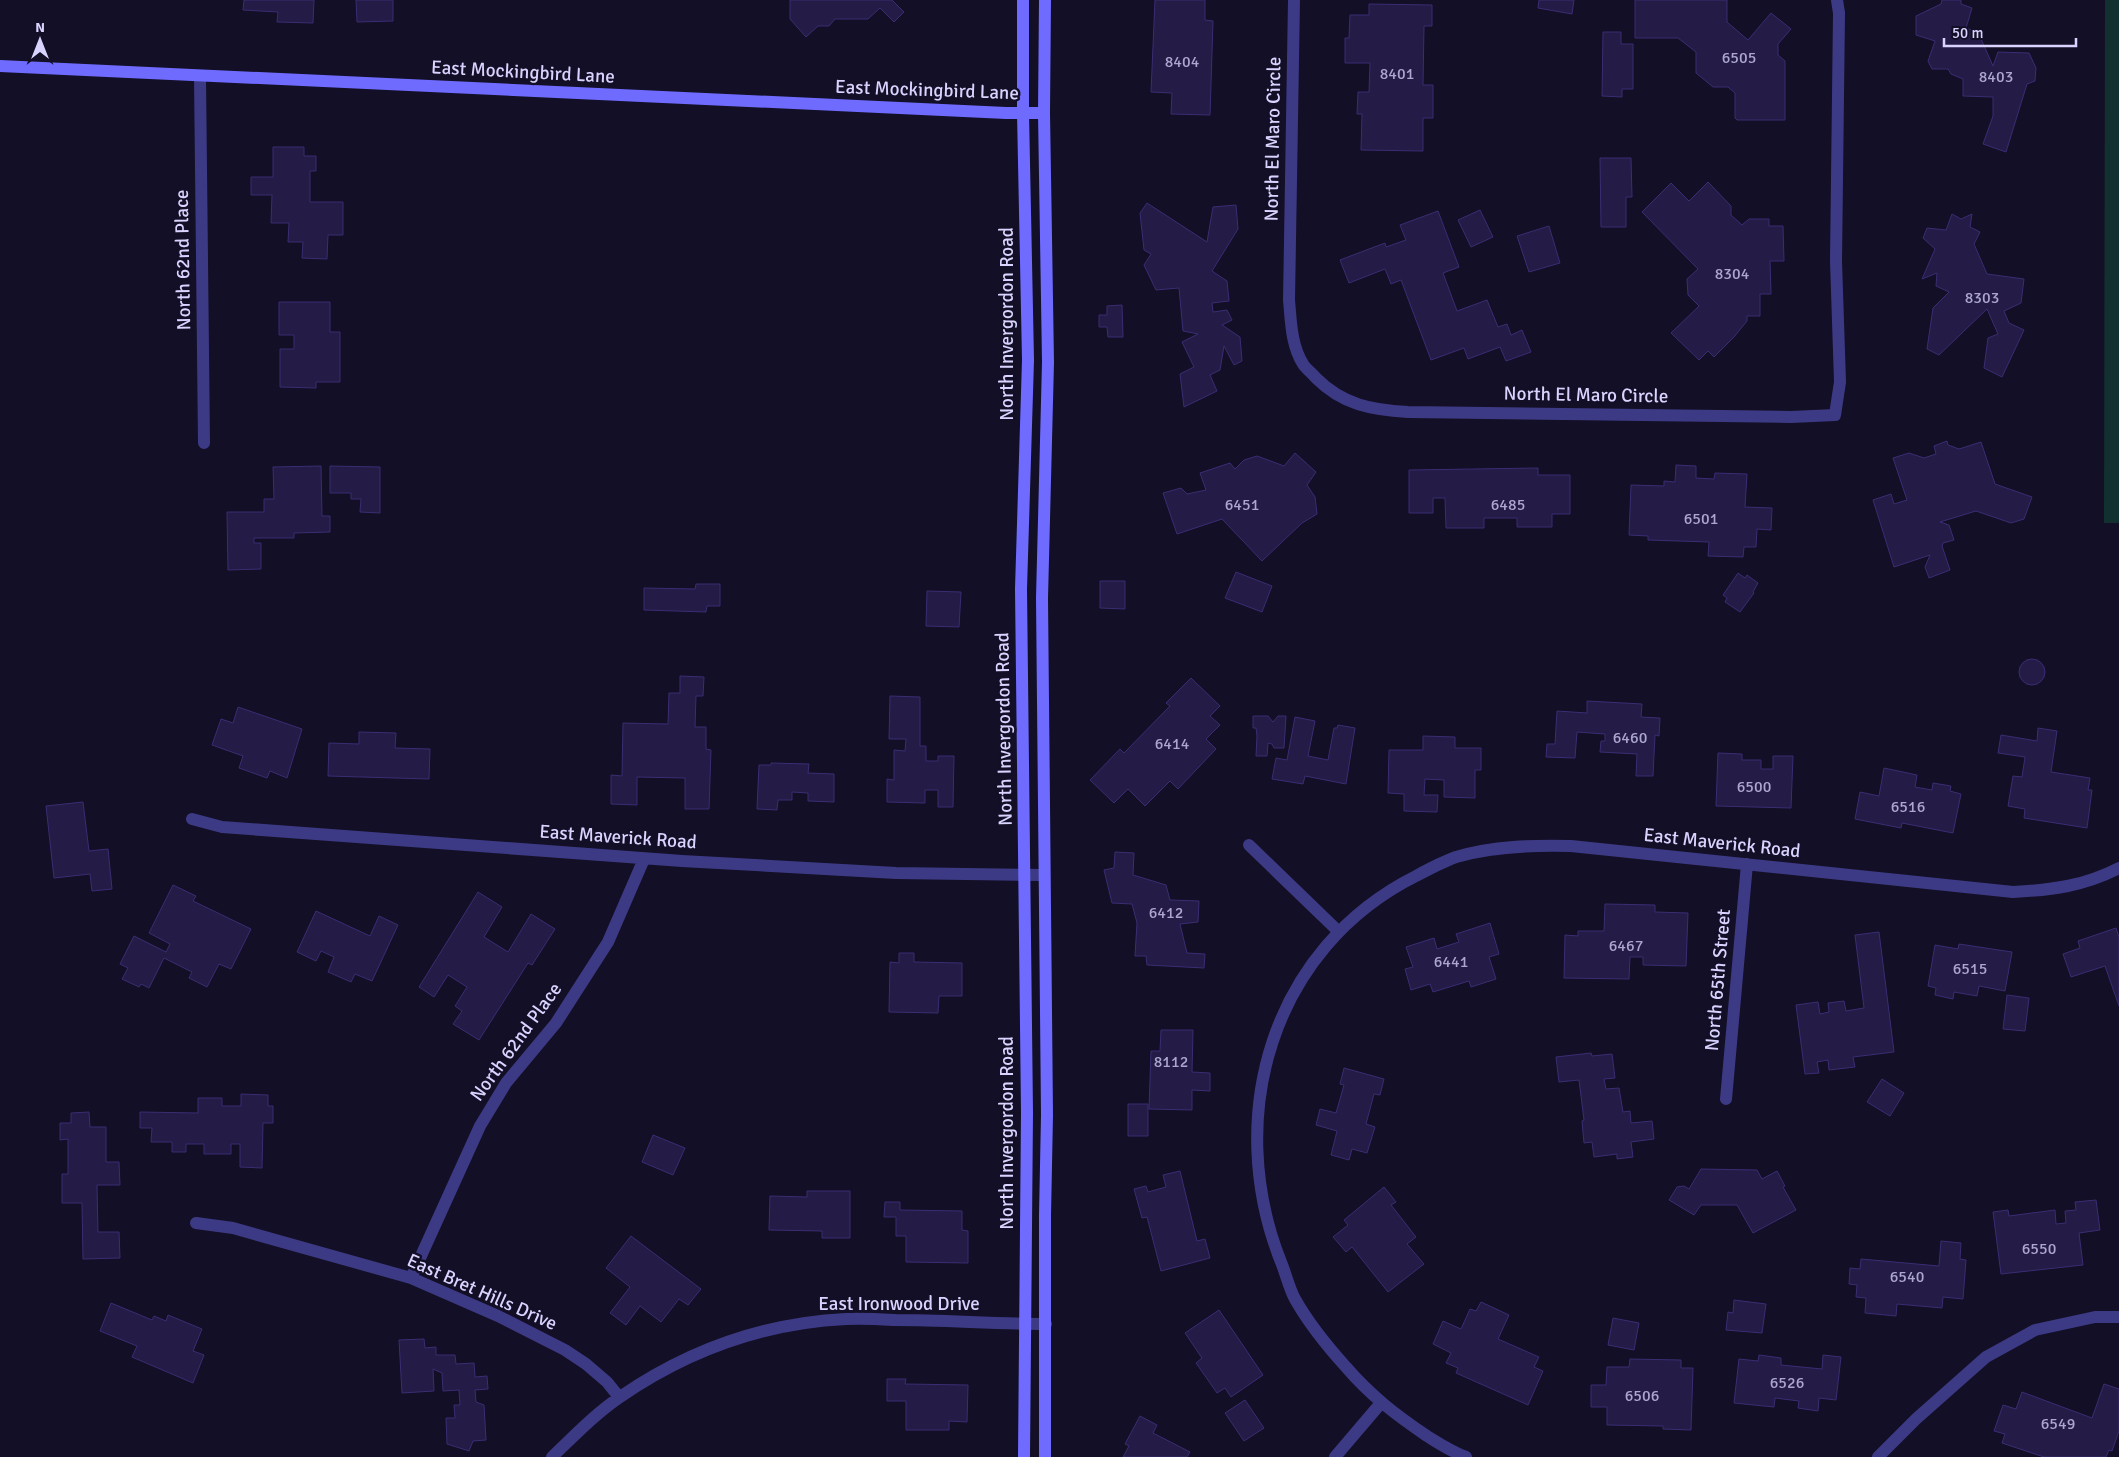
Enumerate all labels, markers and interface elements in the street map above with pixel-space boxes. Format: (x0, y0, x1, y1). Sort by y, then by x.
north arrow (15, 15, 65, 65)
scale bar (1944, 15, 2076, 47)
text: N (35, 19, 45, 36)
text: 50 m (1952, 24, 1983, 42)
house number: 6505 (1722, 48, 1756, 68)
house number: 8404 (1165, 52, 1200, 72)
street label: East Mockingbird Lane (430, 55, 616, 89)
street label: North El Maro Circle (1260, 56, 1286, 222)
house number: 8401 (1380, 64, 1414, 84)
house number: 8403 (1979, 67, 2013, 87)
street label: East Mockingbird Lane (835, 75, 1019, 105)
street label: North 62nd Place (170, 189, 196, 331)
street label: North Invergordon Road (995, 227, 1019, 421)
house number: 8304 (1715, 264, 1750, 284)
house number: 8303 (1965, 288, 1999, 308)
street label: North El Maro Circle (1503, 382, 1669, 408)
house number: 6451 (1225, 495, 1259, 515)
house number: 6485 (1491, 495, 1525, 515)
house number: 6501 (1684, 509, 1718, 529)
street label: North Invergordon Road (990, 632, 1018, 826)
house number: 6460 (1613, 728, 1647, 748)
house number: 6414 (1155, 734, 1190, 754)
house number: 6500 (1737, 777, 1771, 797)
house number: 6516 (1891, 797, 1925, 817)
street label: East Maverick Road (538, 820, 698, 854)
street label: East Maverick Road (1642, 823, 1802, 863)
house number: 6412 (1149, 903, 1183, 923)
street label: North 65th Street (1700, 908, 1736, 1052)
house number: 6467 (1609, 936, 1643, 956)
house number: 6441 (1434, 952, 1468, 972)
house number: 6515 (1953, 959, 1987, 979)
street label: North 62nd Place (465, 978, 567, 1106)
street label: North Invergordon Road (995, 1036, 1019, 1230)
house number: 8112 (1154, 1052, 1188, 1072)
house number: 6550 (2022, 1239, 2056, 1259)
street label: East Bret Hills Drive (403, 1248, 561, 1336)
house number: 6540 (1890, 1267, 1924, 1287)
street label: East Ironwood Drive (818, 1292, 980, 1316)
house number: 6526 (1770, 1373, 1804, 1393)
house number: 6506 (1625, 1386, 1659, 1406)
house number: 6549 (2041, 1414, 2075, 1434)

